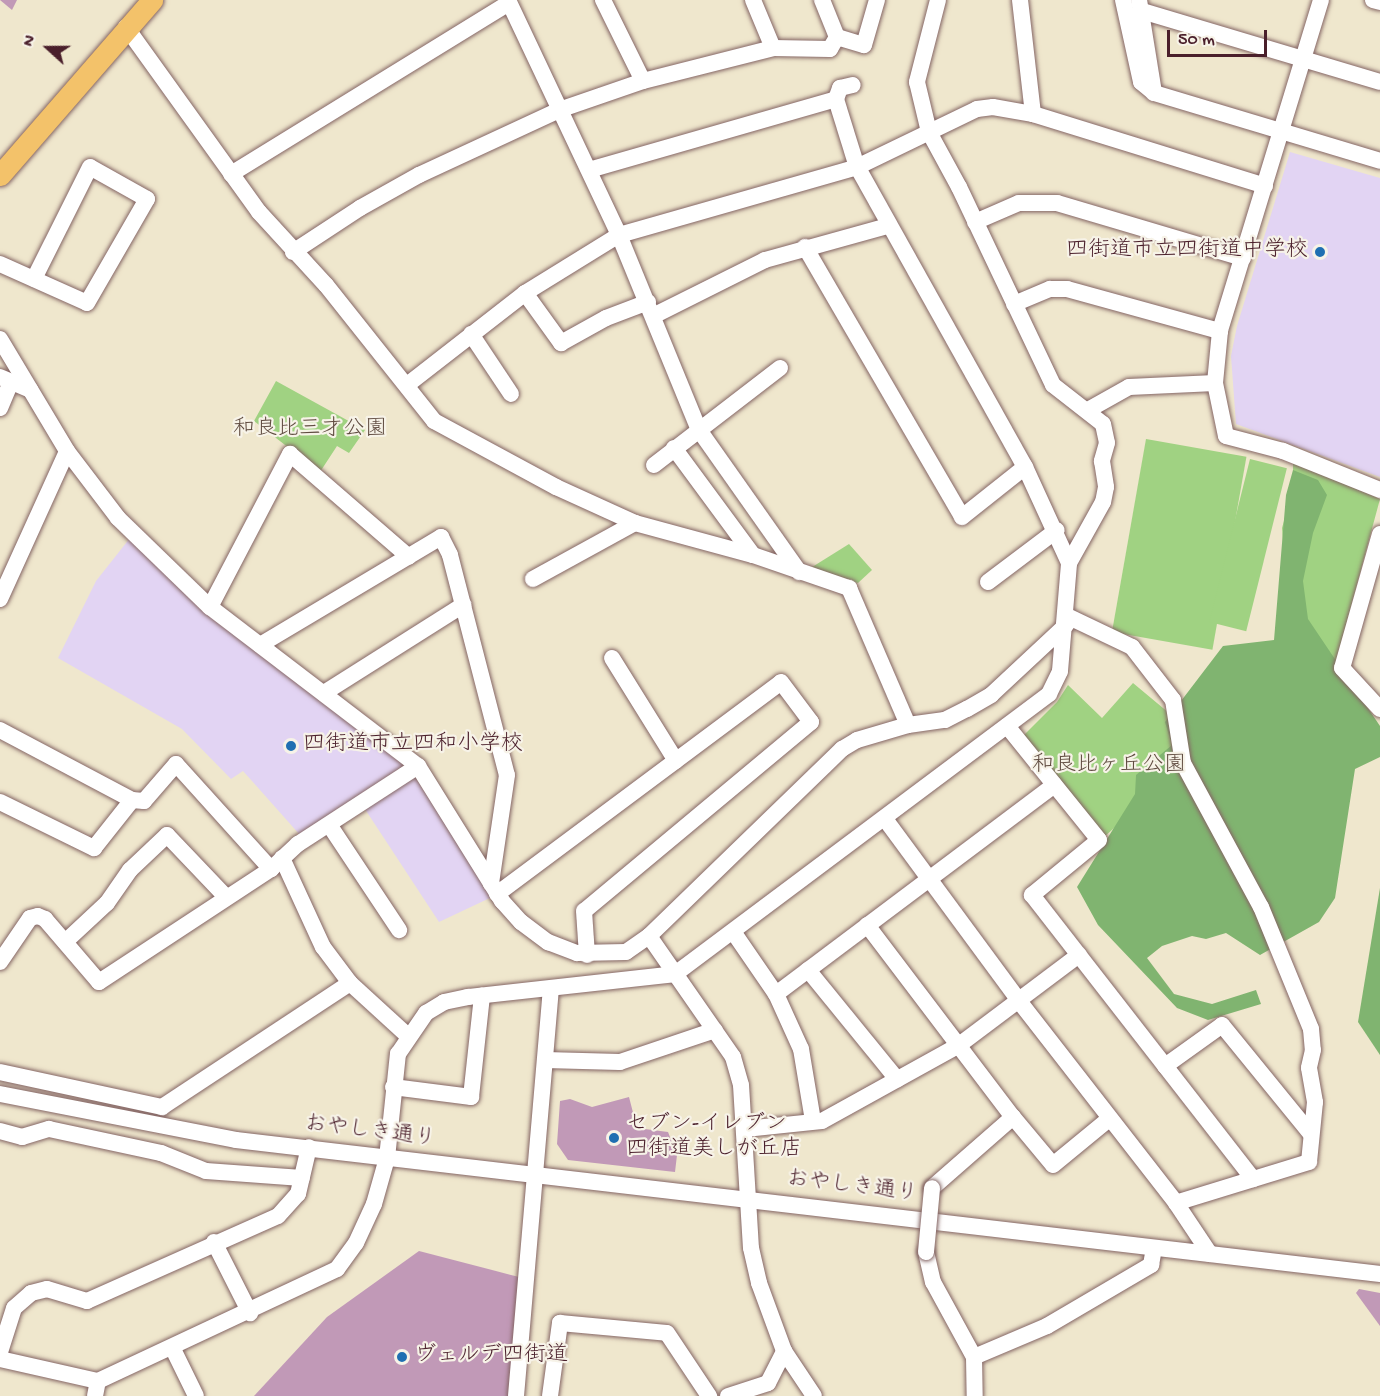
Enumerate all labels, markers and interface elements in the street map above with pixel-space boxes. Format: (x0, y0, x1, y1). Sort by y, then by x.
north arrow (18, 18, 78, 78)
scale bar (1170, 18, 1270, 56)
text: 50 m (1178, 30, 1215, 51)
text: N (20, 33, 41, 50)
place label: 四街道市立四街道中学校 (1066, 239, 1308, 265)
marker: 四街道市立四街道中学校 (1313, 245, 1327, 259)
park label: 和良比三才公園 (233, 418, 387, 444)
place label: 四街道市立四和小学校 (303, 733, 523, 759)
marker: 四街道市立四和小学校 (284, 739, 298, 753)
park label: 和良比ヶ丘公園 (1032, 754, 1186, 780)
street label: おやしき通り (303, 1112, 437, 1154)
place label: セブン-イレブン 四街道美しが丘店 (626, 1112, 802, 1164)
marker: セブン-イレブン 四街道美しが丘店 (607, 1131, 621, 1145)
street label: おやしき通り (785, 1167, 919, 1209)
place label: ヴェルデ四街道 (414, 1344, 568, 1370)
marker: ヴェルデ四街道 (395, 1350, 409, 1364)

